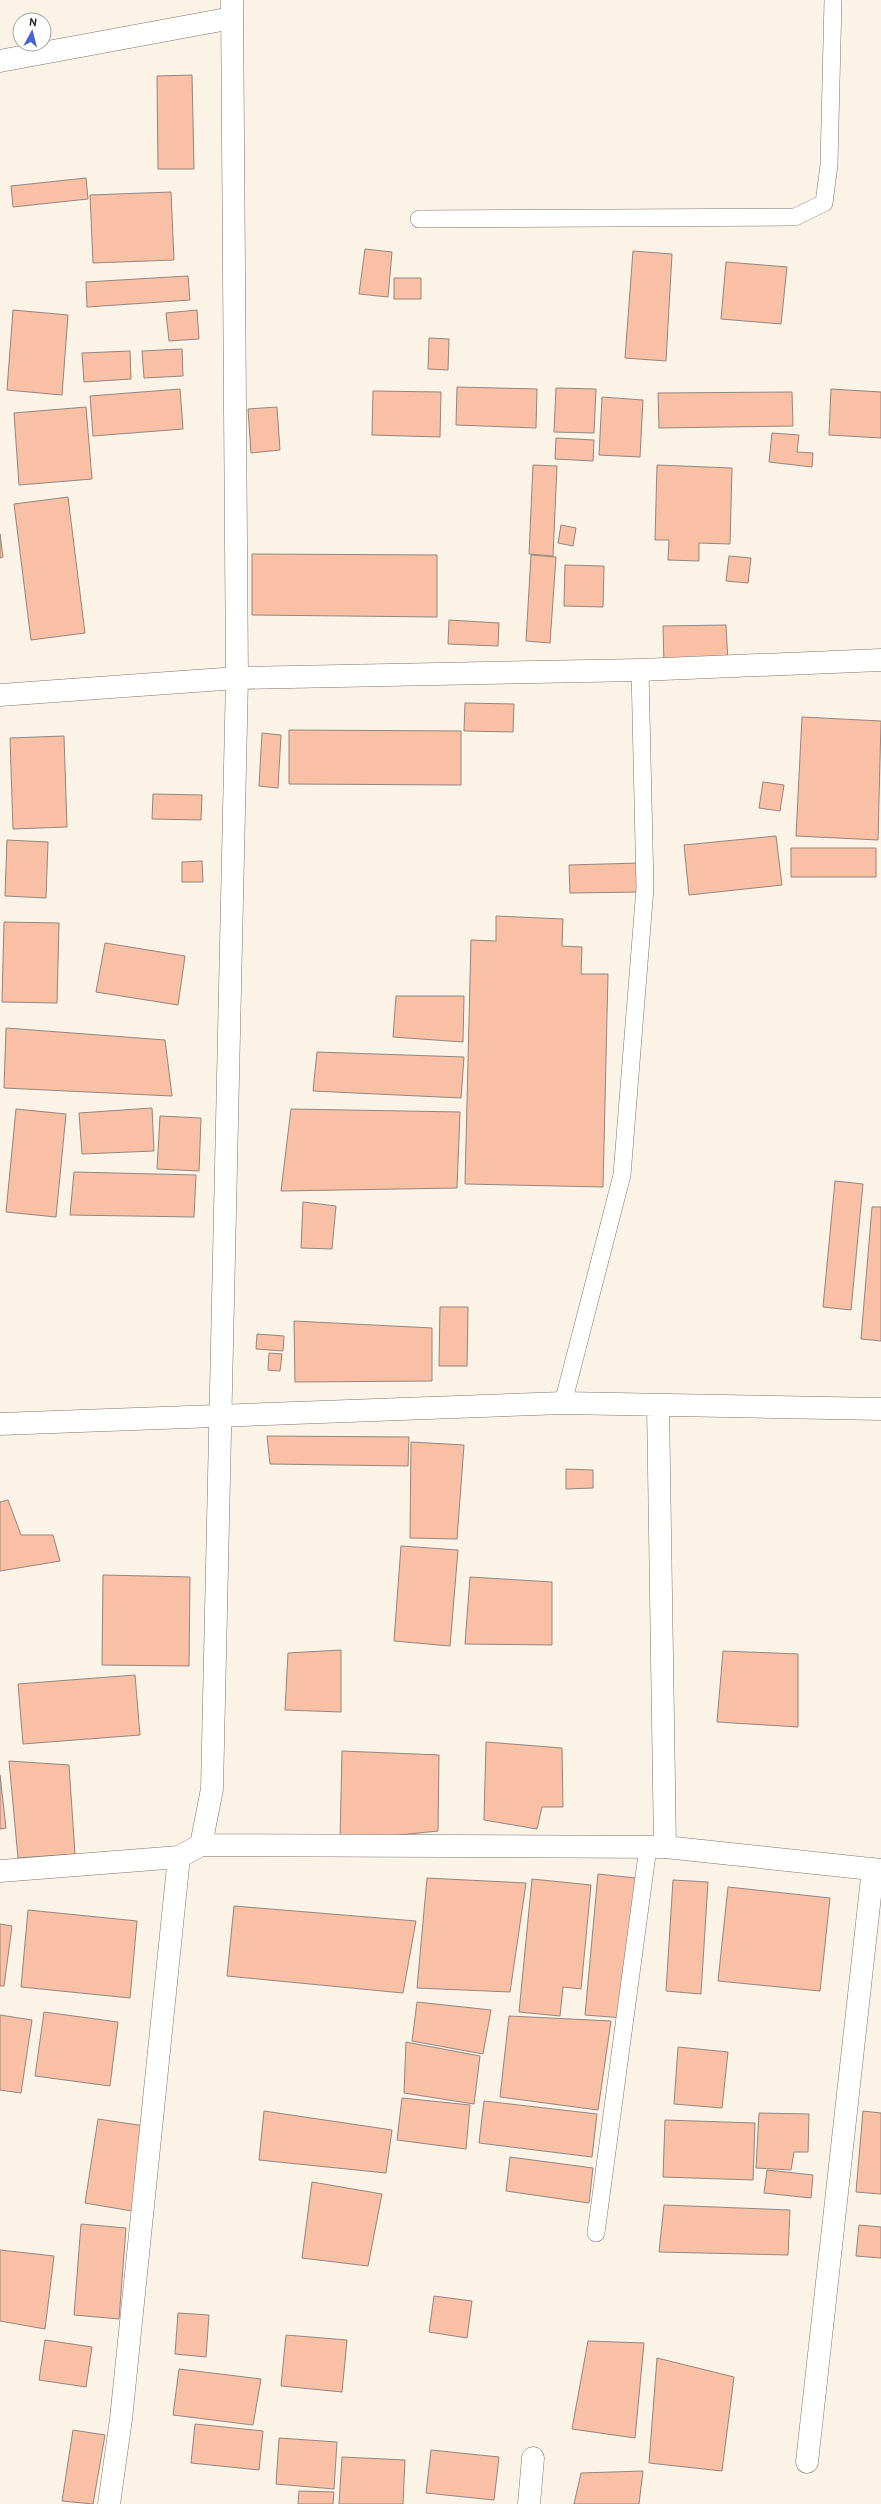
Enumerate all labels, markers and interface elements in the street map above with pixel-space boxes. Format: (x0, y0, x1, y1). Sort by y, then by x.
north arrow (12, 12, 52, 52)
text: N (29, 15, 38, 29)

